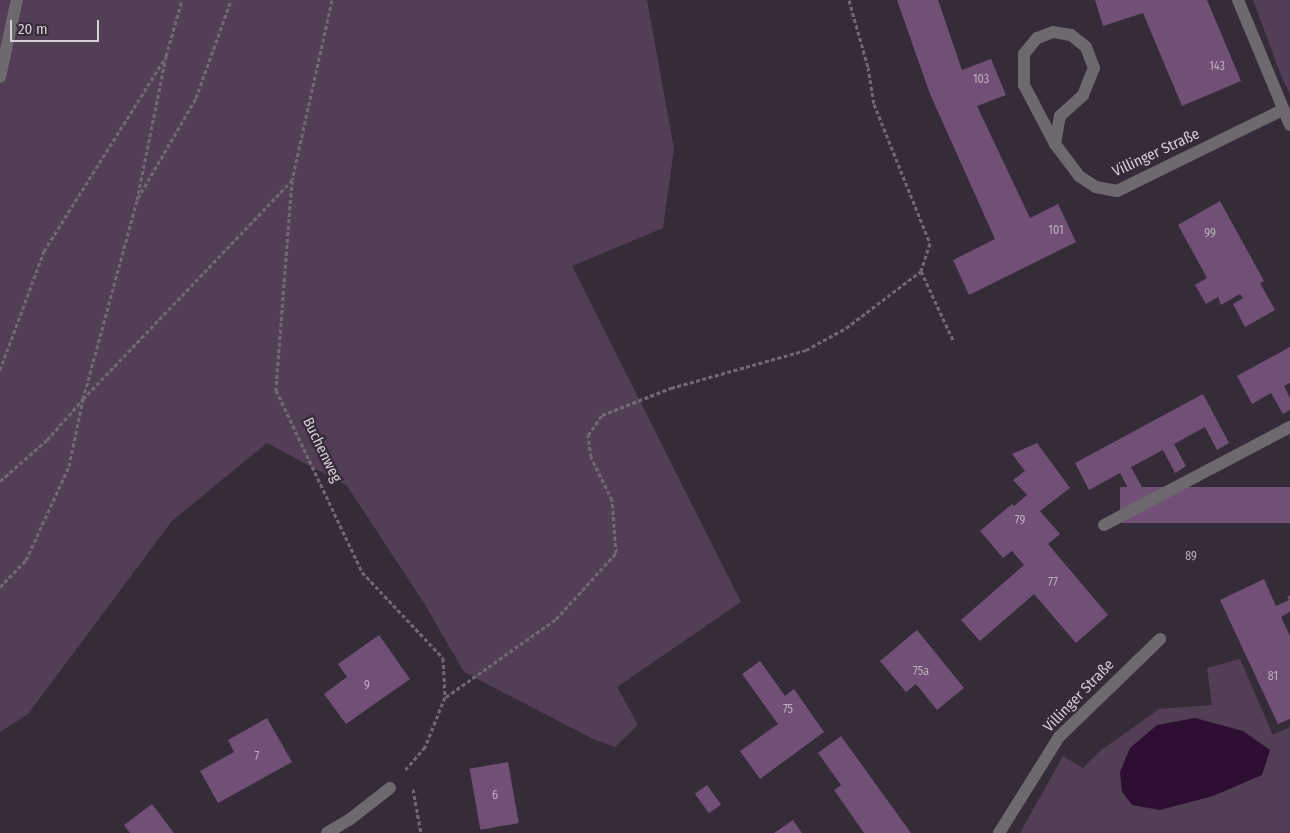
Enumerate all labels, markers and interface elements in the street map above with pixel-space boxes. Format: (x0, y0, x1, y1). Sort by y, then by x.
scale bar (12, 10, 101, 42)
text: 20 m (18, 20, 48, 38)
house number: 143 (1209, 60, 1225, 74)
house number: 103 (973, 73, 989, 87)
street label: Villinger Straße (1110, 125, 1202, 181)
house number: 101 (1048, 224, 1064, 238)
house number: 99 (1204, 227, 1216, 241)
street label: Buchenweg (299, 415, 345, 485)
house number: 79 (1015, 514, 1025, 528)
house number: 89 (1185, 550, 1197, 564)
house number: 77 (1048, 576, 1058, 590)
street label: Villinger Straße (1040, 656, 1118, 736)
house number: 75a (913, 665, 929, 679)
house number: 81 (1268, 670, 1278, 684)
house number: 9 (364, 679, 370, 693)
house number: 75 (783, 703, 793, 717)
house number: 7 (255, 750, 259, 764)
house number: 6 (492, 789, 498, 803)

